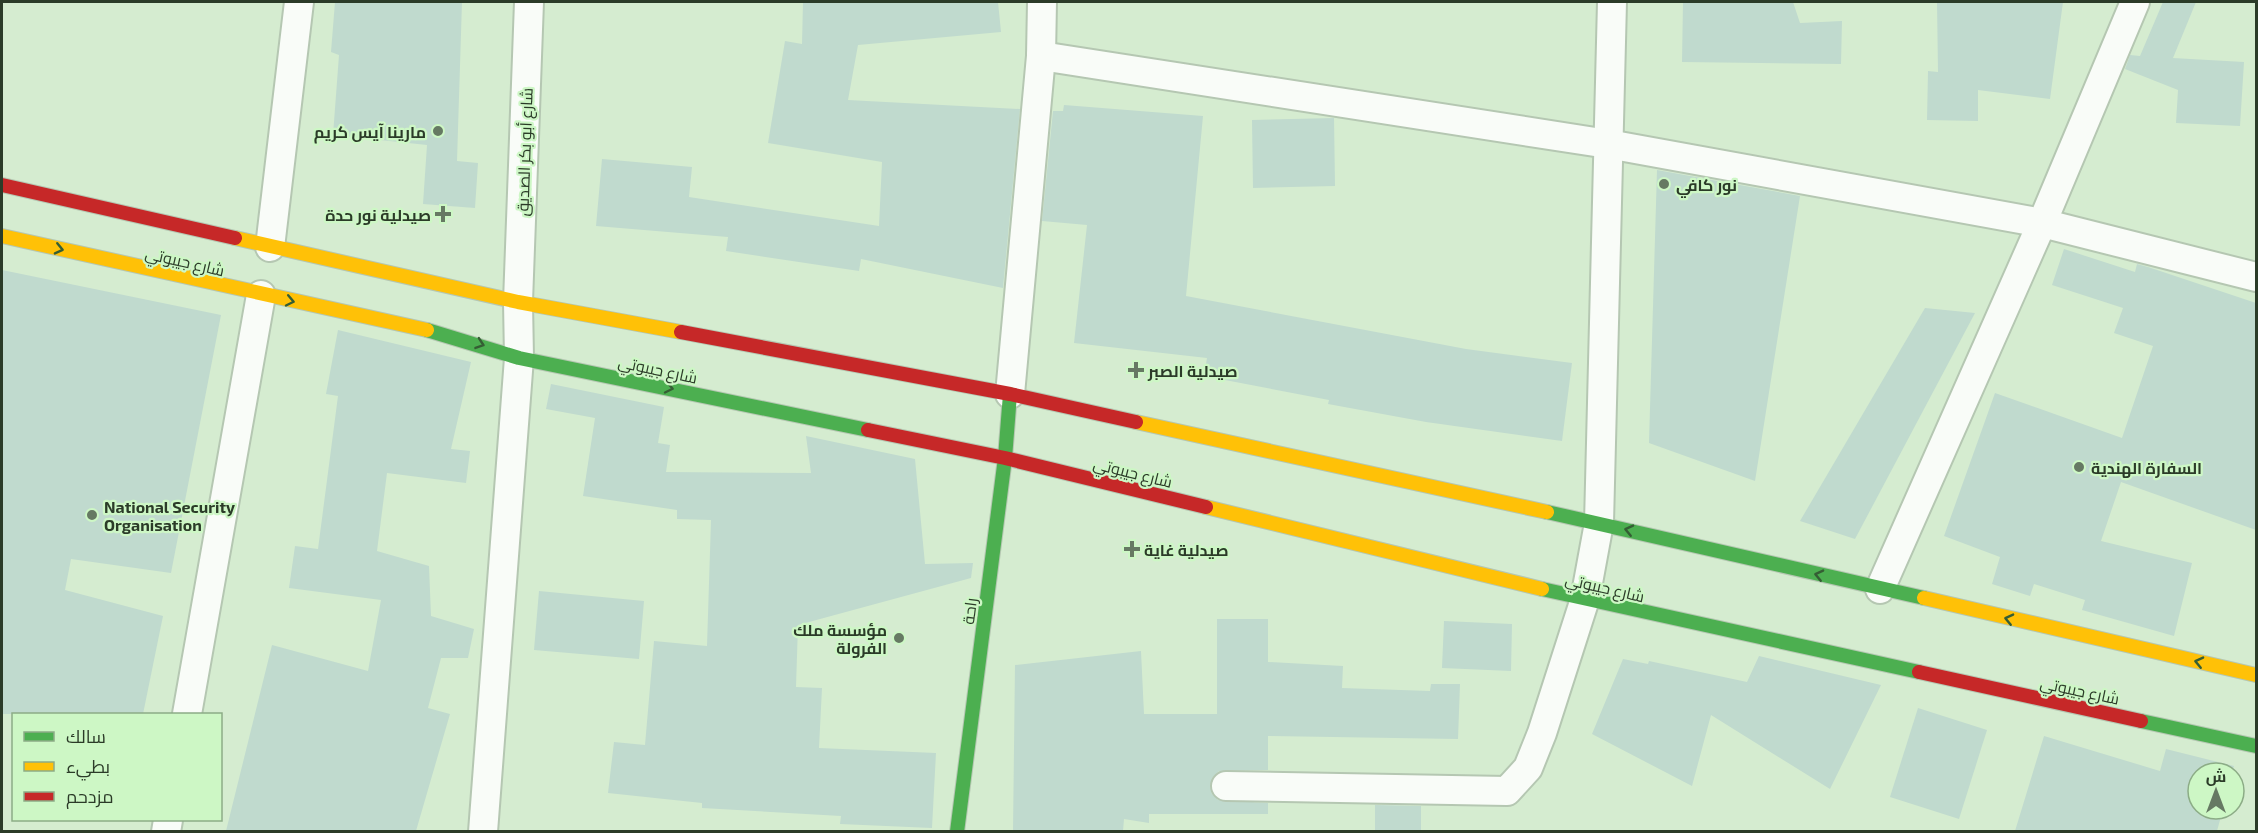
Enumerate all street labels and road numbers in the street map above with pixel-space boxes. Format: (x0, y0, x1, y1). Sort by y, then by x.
street label: شارع أبو بكر الصديق (512, 87, 539, 217)
street label: شارع جيبوتي (143, 243, 226, 284)
street label: شارع جيبوتي (616, 351, 699, 392)
street label: شارع جيبوتي (1090, 453, 1174, 496)
street label: شارع جيبوتي (1563, 569, 1646, 610)
street label: راحة (958, 597, 981, 626)
street label: شارع جيبوتي (2038, 672, 2121, 713)

